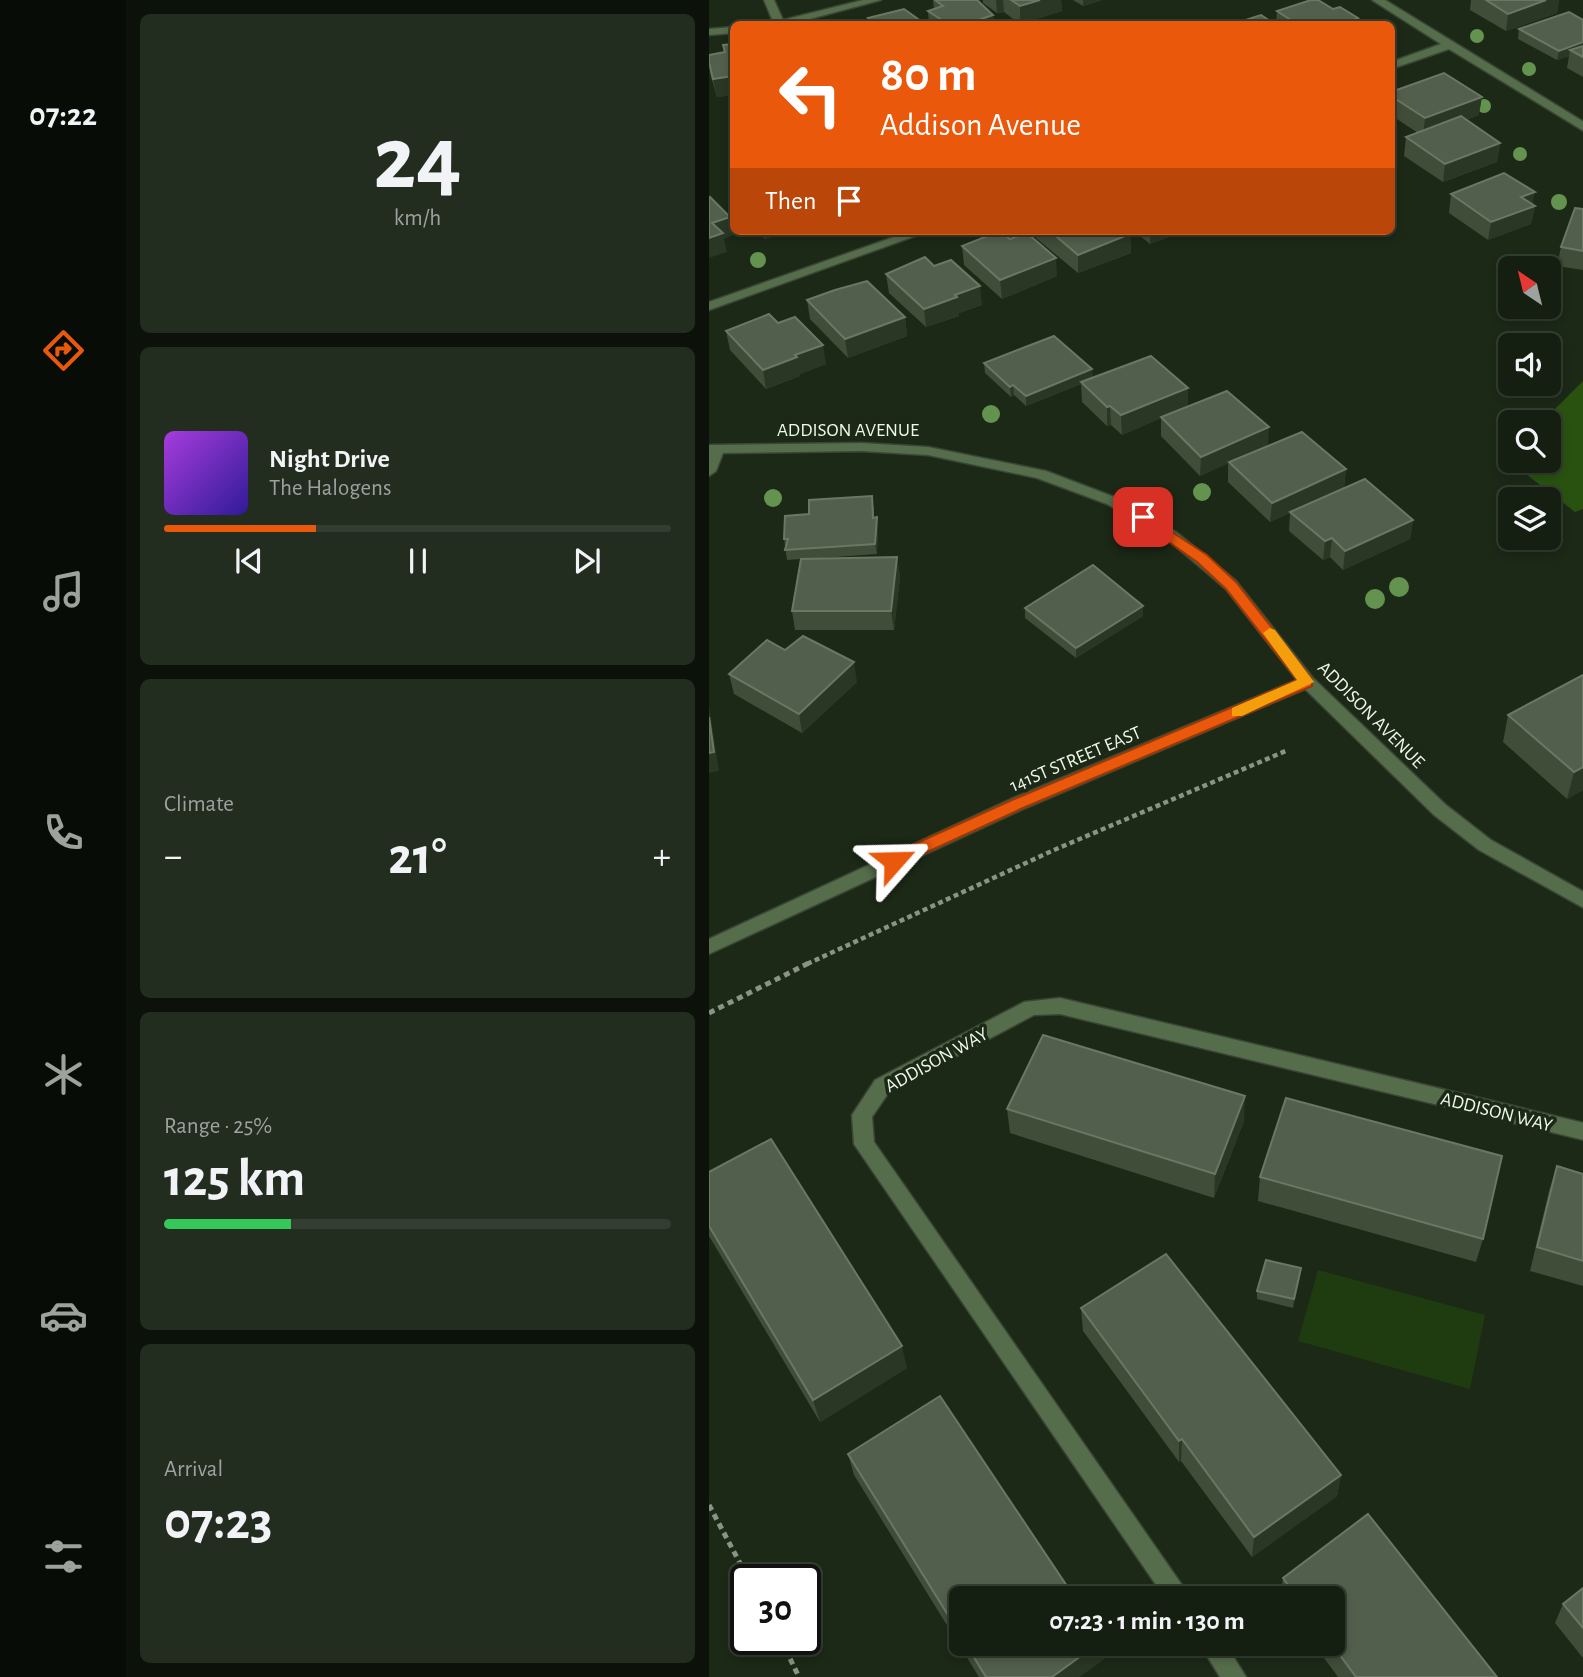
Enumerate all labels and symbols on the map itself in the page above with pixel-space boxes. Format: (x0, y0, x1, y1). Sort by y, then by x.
north arrow (1498, 256, 1561, 318)
street label: ADDISON AVENUE (777, 421, 919, 440)
pin (1113, 487, 1173, 547)
street label: ADDISON AVENUE (1314, 658, 1428, 772)
street label: 141ST STREET EAST (1007, 723, 1144, 796)
position arrow (857, 824, 931, 898)
street label: ADDISON WAY (882, 1024, 991, 1096)
street label: ADDISON WAY (1439, 1089, 1554, 1136)
speed limit sign: 30 (730, 1564, 821, 1655)

